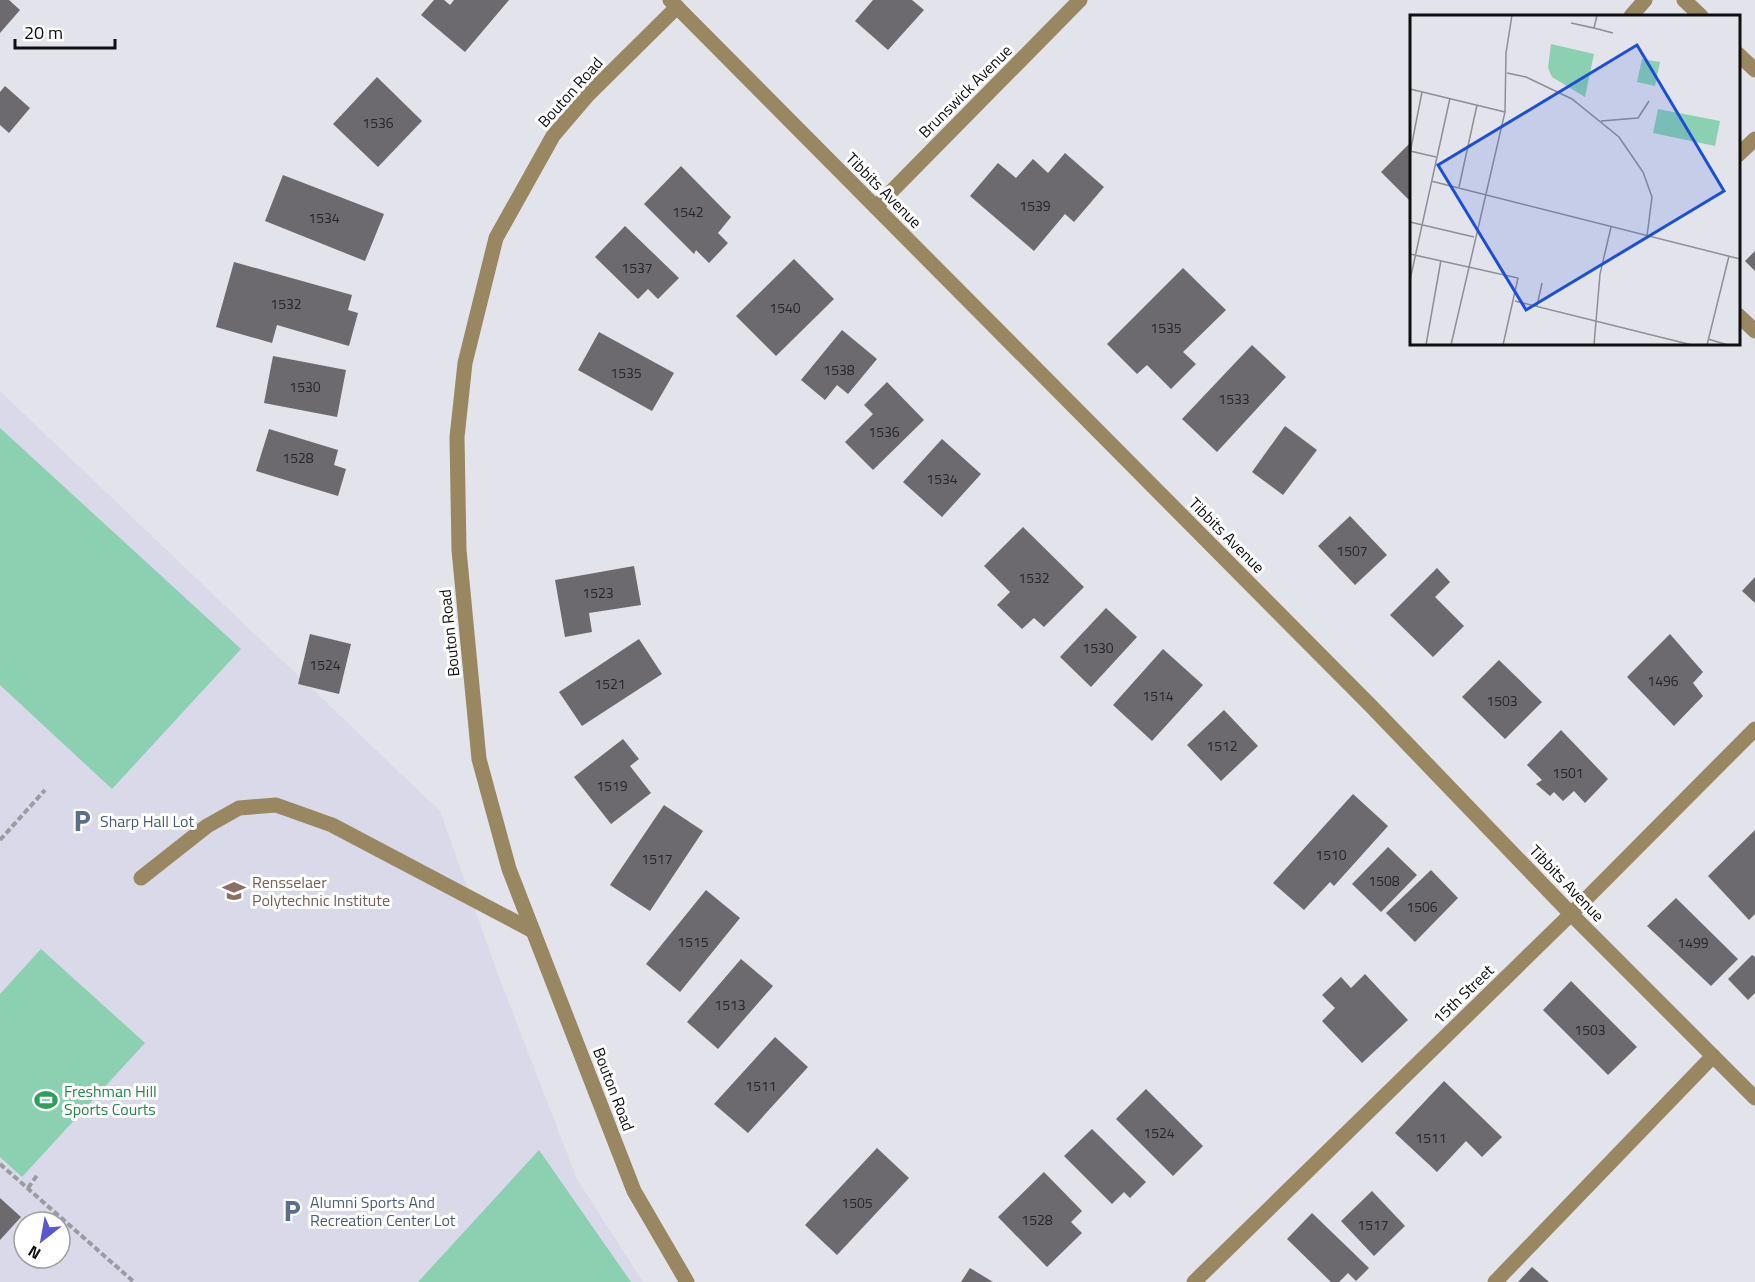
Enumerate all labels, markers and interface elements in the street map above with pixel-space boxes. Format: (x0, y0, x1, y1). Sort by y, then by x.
scale bar (15, 12, 116, 50)
inset map (1410, 15, 1740, 345)
text: 20 m (24, 19, 63, 46)
street label: Brunswick Avenue (913, 39, 1017, 143)
street label: Bouton Road (532, 51, 608, 133)
house number: 1536 (362, 112, 394, 133)
street label: Tibbits Avenue (841, 147, 927, 233)
house number: 1539 (1019, 195, 1051, 216)
house number: 1542 (672, 201, 704, 222)
house number: 1534 (308, 207, 340, 228)
house number: 1537 (621, 257, 653, 278)
house number: 1532 (270, 293, 302, 314)
house number: 1540 (769, 297, 801, 318)
house number: 1535 (1150, 317, 1182, 338)
house number: 1538 (823, 359, 855, 380)
house number: 1535 (610, 362, 642, 383)
house number: 1530 (289, 376, 321, 397)
house number: 1533 (1218, 388, 1250, 409)
house number: 1536 (868, 421, 900, 442)
house number: 1528 (282, 447, 314, 468)
house number: 1534 (926, 468, 958, 489)
street label: Tibbits Avenue (1184, 492, 1270, 578)
house number: 1507 (1336, 540, 1368, 561)
house number: 1532 (1018, 567, 1050, 588)
house number: 1523 (582, 582, 614, 603)
street label: Bouton Road (432, 588, 466, 678)
house number: 1530 (1082, 637, 1114, 658)
house number: 1524 (309, 654, 341, 675)
house number: 1496 (1647, 670, 1679, 691)
house number: 1521 (594, 673, 626, 694)
house number: 1514 (1142, 685, 1174, 706)
house number: 1503 (1486, 690, 1518, 711)
house number: 1512 (1206, 735, 1238, 756)
house number: 1501 (1552, 762, 1584, 783)
house number: 1519 (596, 775, 628, 796)
parking icon: Sharp Hall Lot (69, 808, 95, 834)
place label: Sharp Hall Lot (100, 809, 194, 833)
street label: Tibbits Avenue (1524, 839, 1610, 927)
house number: 1510 (1315, 844, 1347, 865)
house number: 1517 (641, 848, 673, 869)
place label: Rensselaer Polytechnic Institute (252, 870, 390, 912)
house number: 1508 (1368, 870, 1400, 891)
school or university icon: Rensselaer Polytechnic Institute (221, 878, 247, 904)
house number: 1506 (1406, 896, 1438, 917)
house number: 1515 (677, 931, 709, 952)
house number: 1499 (1677, 932, 1709, 953)
street label: 15th Street (1427, 958, 1499, 1029)
house number: 1513 (714, 994, 746, 1015)
house number: 1503 (1574, 1019, 1606, 1040)
street label: Bouton Road (587, 1044, 641, 1134)
house number: 1511 (745, 1075, 777, 1096)
place label: Freshman Hill Sports Courts (64, 1079, 157, 1121)
sports icon: Freshman Hill Sports Courts (33, 1087, 59, 1113)
house number: 1524 (1143, 1122, 1175, 1143)
house number: 1511 (1415, 1127, 1447, 1148)
place label: Alumni Sports And Recreation Center Lot (310, 1190, 456, 1232)
house number: 1505 (841, 1192, 873, 1213)
parking icon: Alumni Sports And Recreation Center Lot (279, 1198, 305, 1224)
house number: 1528 (1021, 1209, 1053, 1230)
north arrow (12, 1210, 72, 1270)
house number: 1517 (1357, 1214, 1389, 1235)
text: N (23, 1240, 45, 1266)

